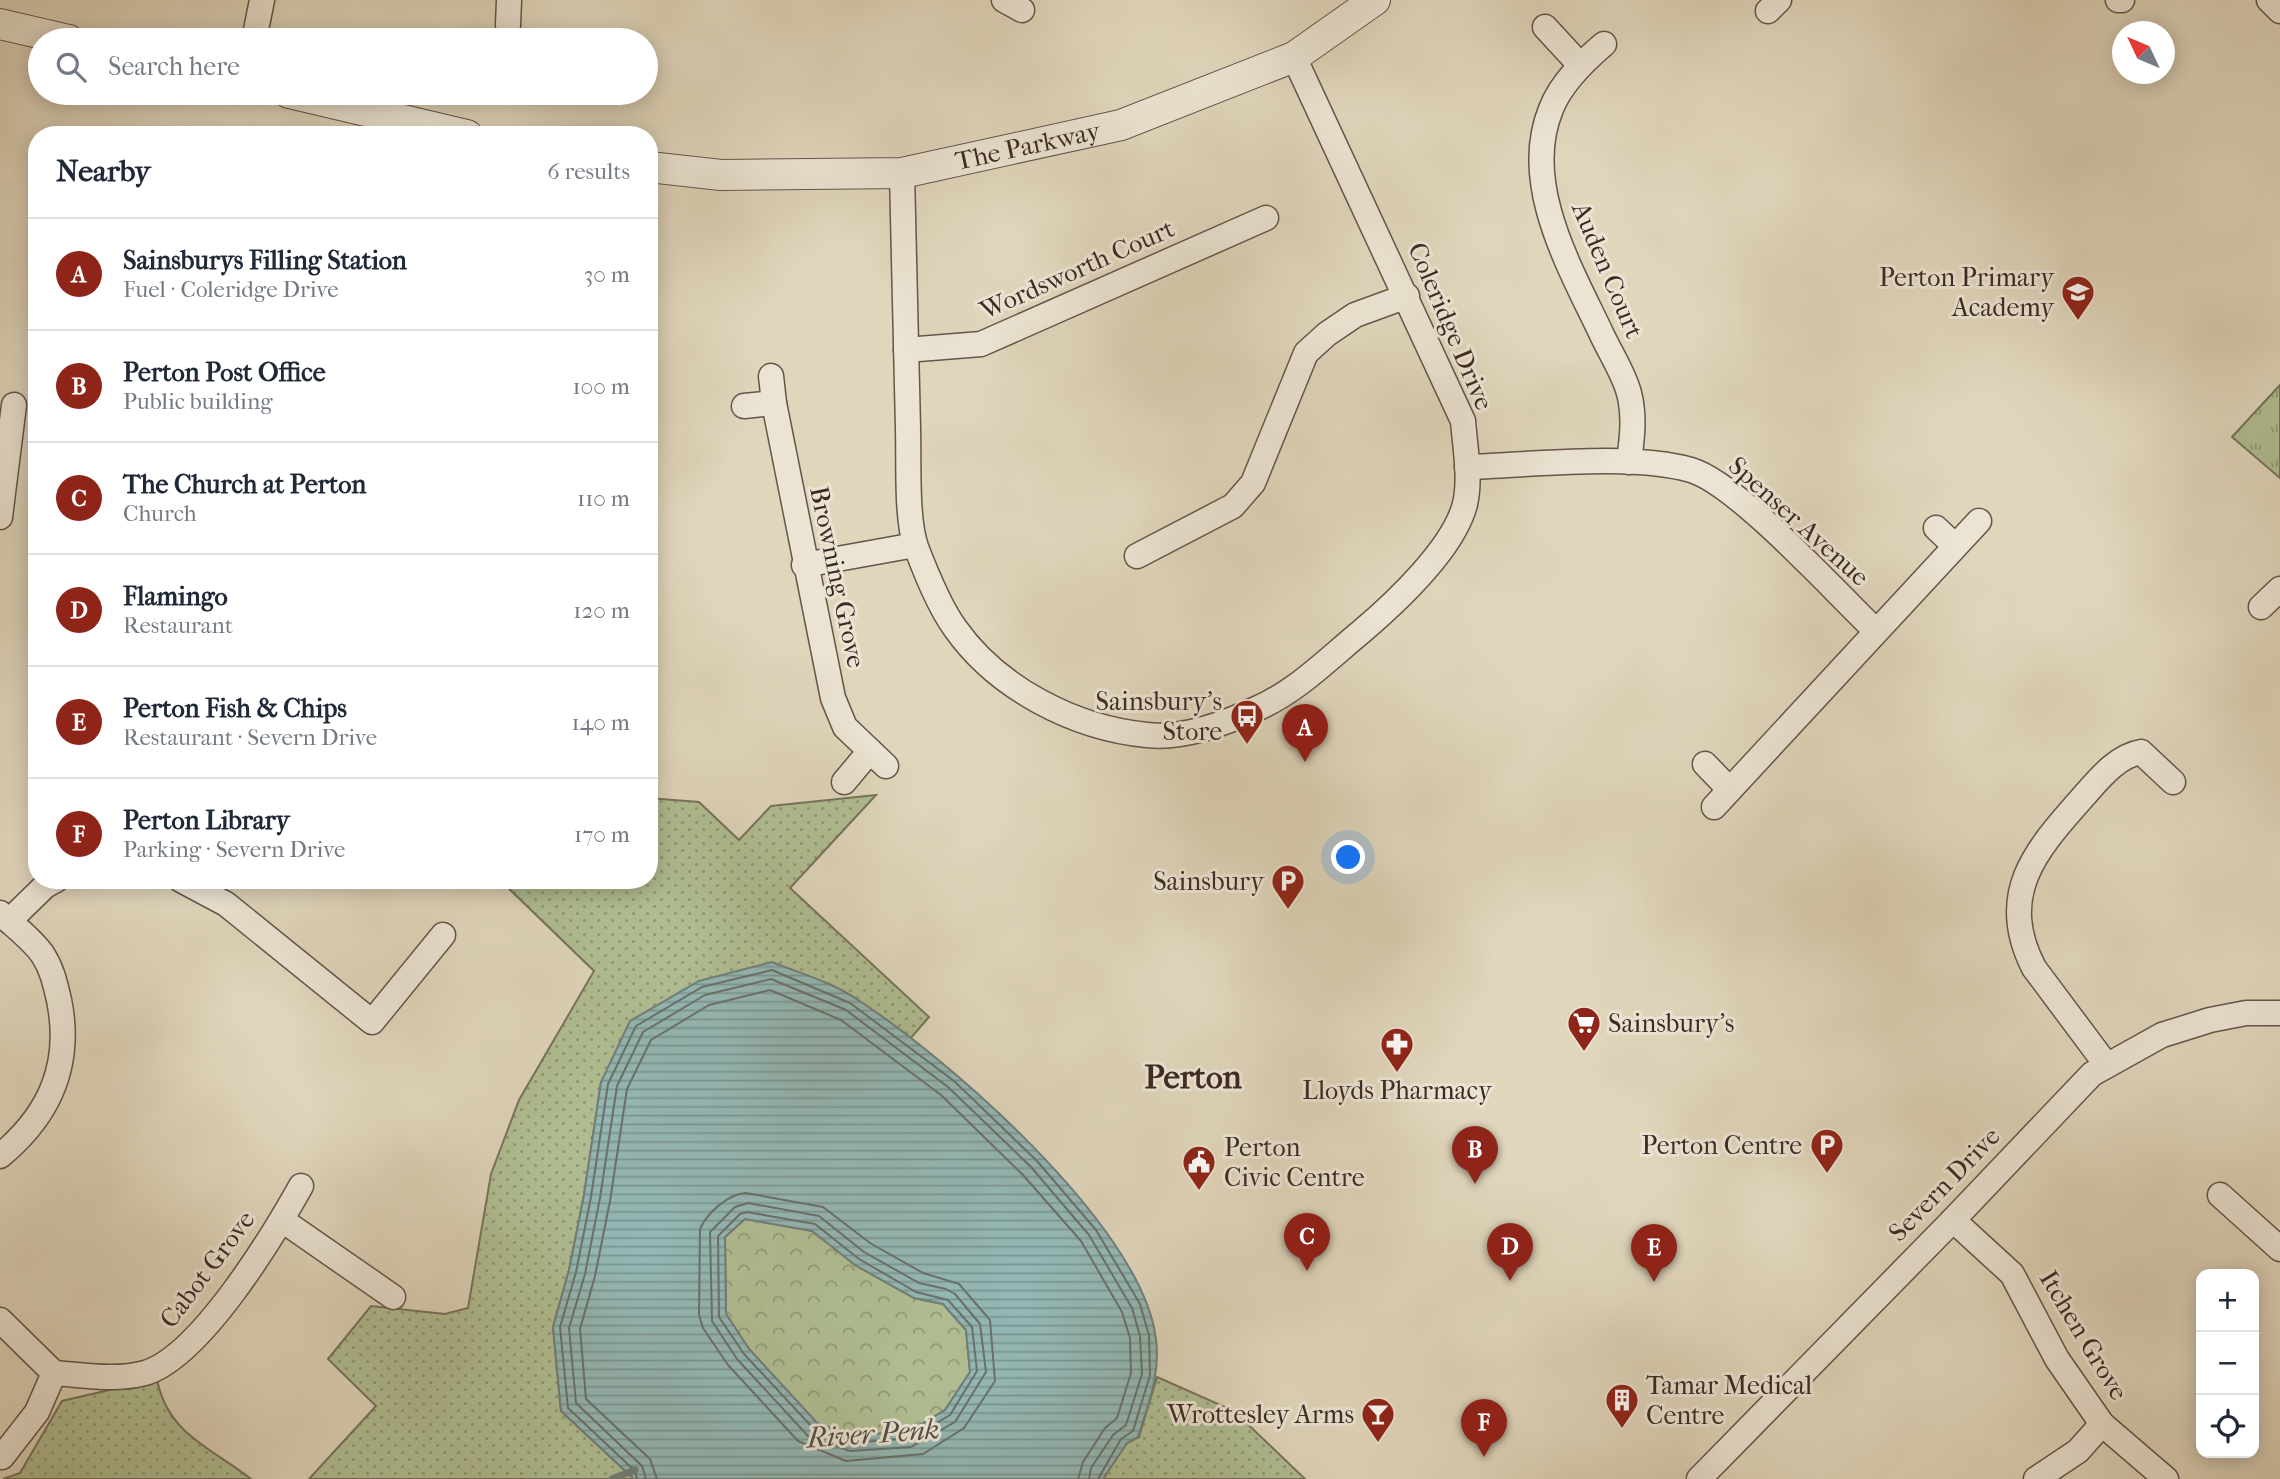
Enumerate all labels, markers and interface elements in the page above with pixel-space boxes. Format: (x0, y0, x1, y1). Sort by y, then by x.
north arrow (2112, 21, 2175, 84)
search box (28, 28, 658, 105)
icon: search (52, 48, 90, 86)
text: Search here (108, 51, 240, 82)
street label: The Parkway (952, 115, 1104, 177)
text: Nearby (56, 154, 151, 189)
text: 6 results (547, 158, 630, 185)
street label: Auden Court (1565, 197, 1650, 343)
street label: Wordsworth Court (974, 212, 1180, 327)
street label: Coleridge Drive (1401, 238, 1500, 415)
text: Sainsburys Filling Station (123, 245, 407, 276)
text: A (72, 261, 86, 288)
text: 30 m (584, 261, 630, 288)
place label: Perton Primary Academy (1879, 262, 2055, 323)
school or university icon: Perton Primary Academy (2059, 273, 2097, 322)
text: Fuel · Coleridge Drive (123, 276, 339, 303)
text: Perton Post Office (123, 357, 326, 388)
text: B (72, 373, 86, 400)
text: 100 m (572, 373, 630, 400)
text: Public building (123, 388, 273, 415)
street label: Spenser Avenue (1722, 450, 1875, 593)
text: The Church at Perton (123, 469, 366, 500)
street label: Browning Grove (803, 484, 872, 671)
text: C (71, 485, 87, 512)
text: 110 m (577, 485, 630, 512)
text: Church (123, 500, 197, 527)
text: Flamingo (123, 581, 228, 612)
text: D (70, 597, 88, 624)
text: 120 m (573, 597, 630, 624)
text: Restaurant (123, 612, 233, 639)
place label: Sainsbury's Store (1096, 686, 1222, 747)
text: Perton Fish & Chips (123, 693, 347, 724)
bus stop icon: Sainsbury's Store (1228, 697, 1266, 746)
pin: A (1282, 704, 1328, 762)
text: E (72, 709, 86, 736)
text: 140 m (571, 709, 630, 736)
text: Restaurant · Severn Drive (123, 724, 377, 751)
text: Perton Library (123, 805, 290, 836)
text: F (73, 821, 85, 848)
text: 170 m (574, 821, 630, 848)
text: Parking · Severn Drive (123, 836, 345, 863)
your location (1331, 840, 1365, 874)
parking icon: Sainsbury (1269, 862, 1307, 911)
place label: Sainsbury (1153, 866, 1265, 897)
supermarket icon: Sainsbury's (1565, 1004, 1603, 1053)
place label: Sainsbury's (1608, 1008, 1734, 1039)
pharmacy icon: Lloyds Pharmacy (1378, 1025, 1416, 1074)
district label: Perton (1144, 1058, 1242, 1097)
place label: Lloyds Pharmacy (1302, 1075, 1493, 1106)
street label: Severn Drive (1882, 1121, 2007, 1248)
pin: B (1452, 1126, 1498, 1184)
parking icon: Perton Centre (1808, 1126, 1846, 1175)
place label: Perton Centre (1642, 1130, 1802, 1161)
place label: Perton Civic Centre (1224, 1132, 1365, 1193)
public building icon: Perton Civic Centre (1180, 1143, 1218, 1192)
street label: Cabot Grove (153, 1205, 262, 1334)
pin: C (1284, 1213, 1330, 1271)
pin: D (1487, 1223, 1533, 1281)
pin: E (1631, 1224, 1677, 1282)
street label: Itchen Grove (2033, 1265, 2134, 1406)
map controls (2196, 1269, 2259, 1458)
button: + (2196, 1269, 2259, 1332)
button: − (2196, 1332, 2259, 1395)
place label: Tamar Medical Centre (1646, 1370, 1812, 1431)
building icon: Tamar Medical Centre (1603, 1381, 1641, 1430)
bar icon: Wrottesley Arms (1359, 1395, 1397, 1444)
button: locate (2196, 1395, 2259, 1458)
place label: Wrottesley Arms (1166, 1399, 1354, 1430)
pin: F (1461, 1399, 1507, 1457)
water label: River Penk (804, 1412, 940, 1455)

